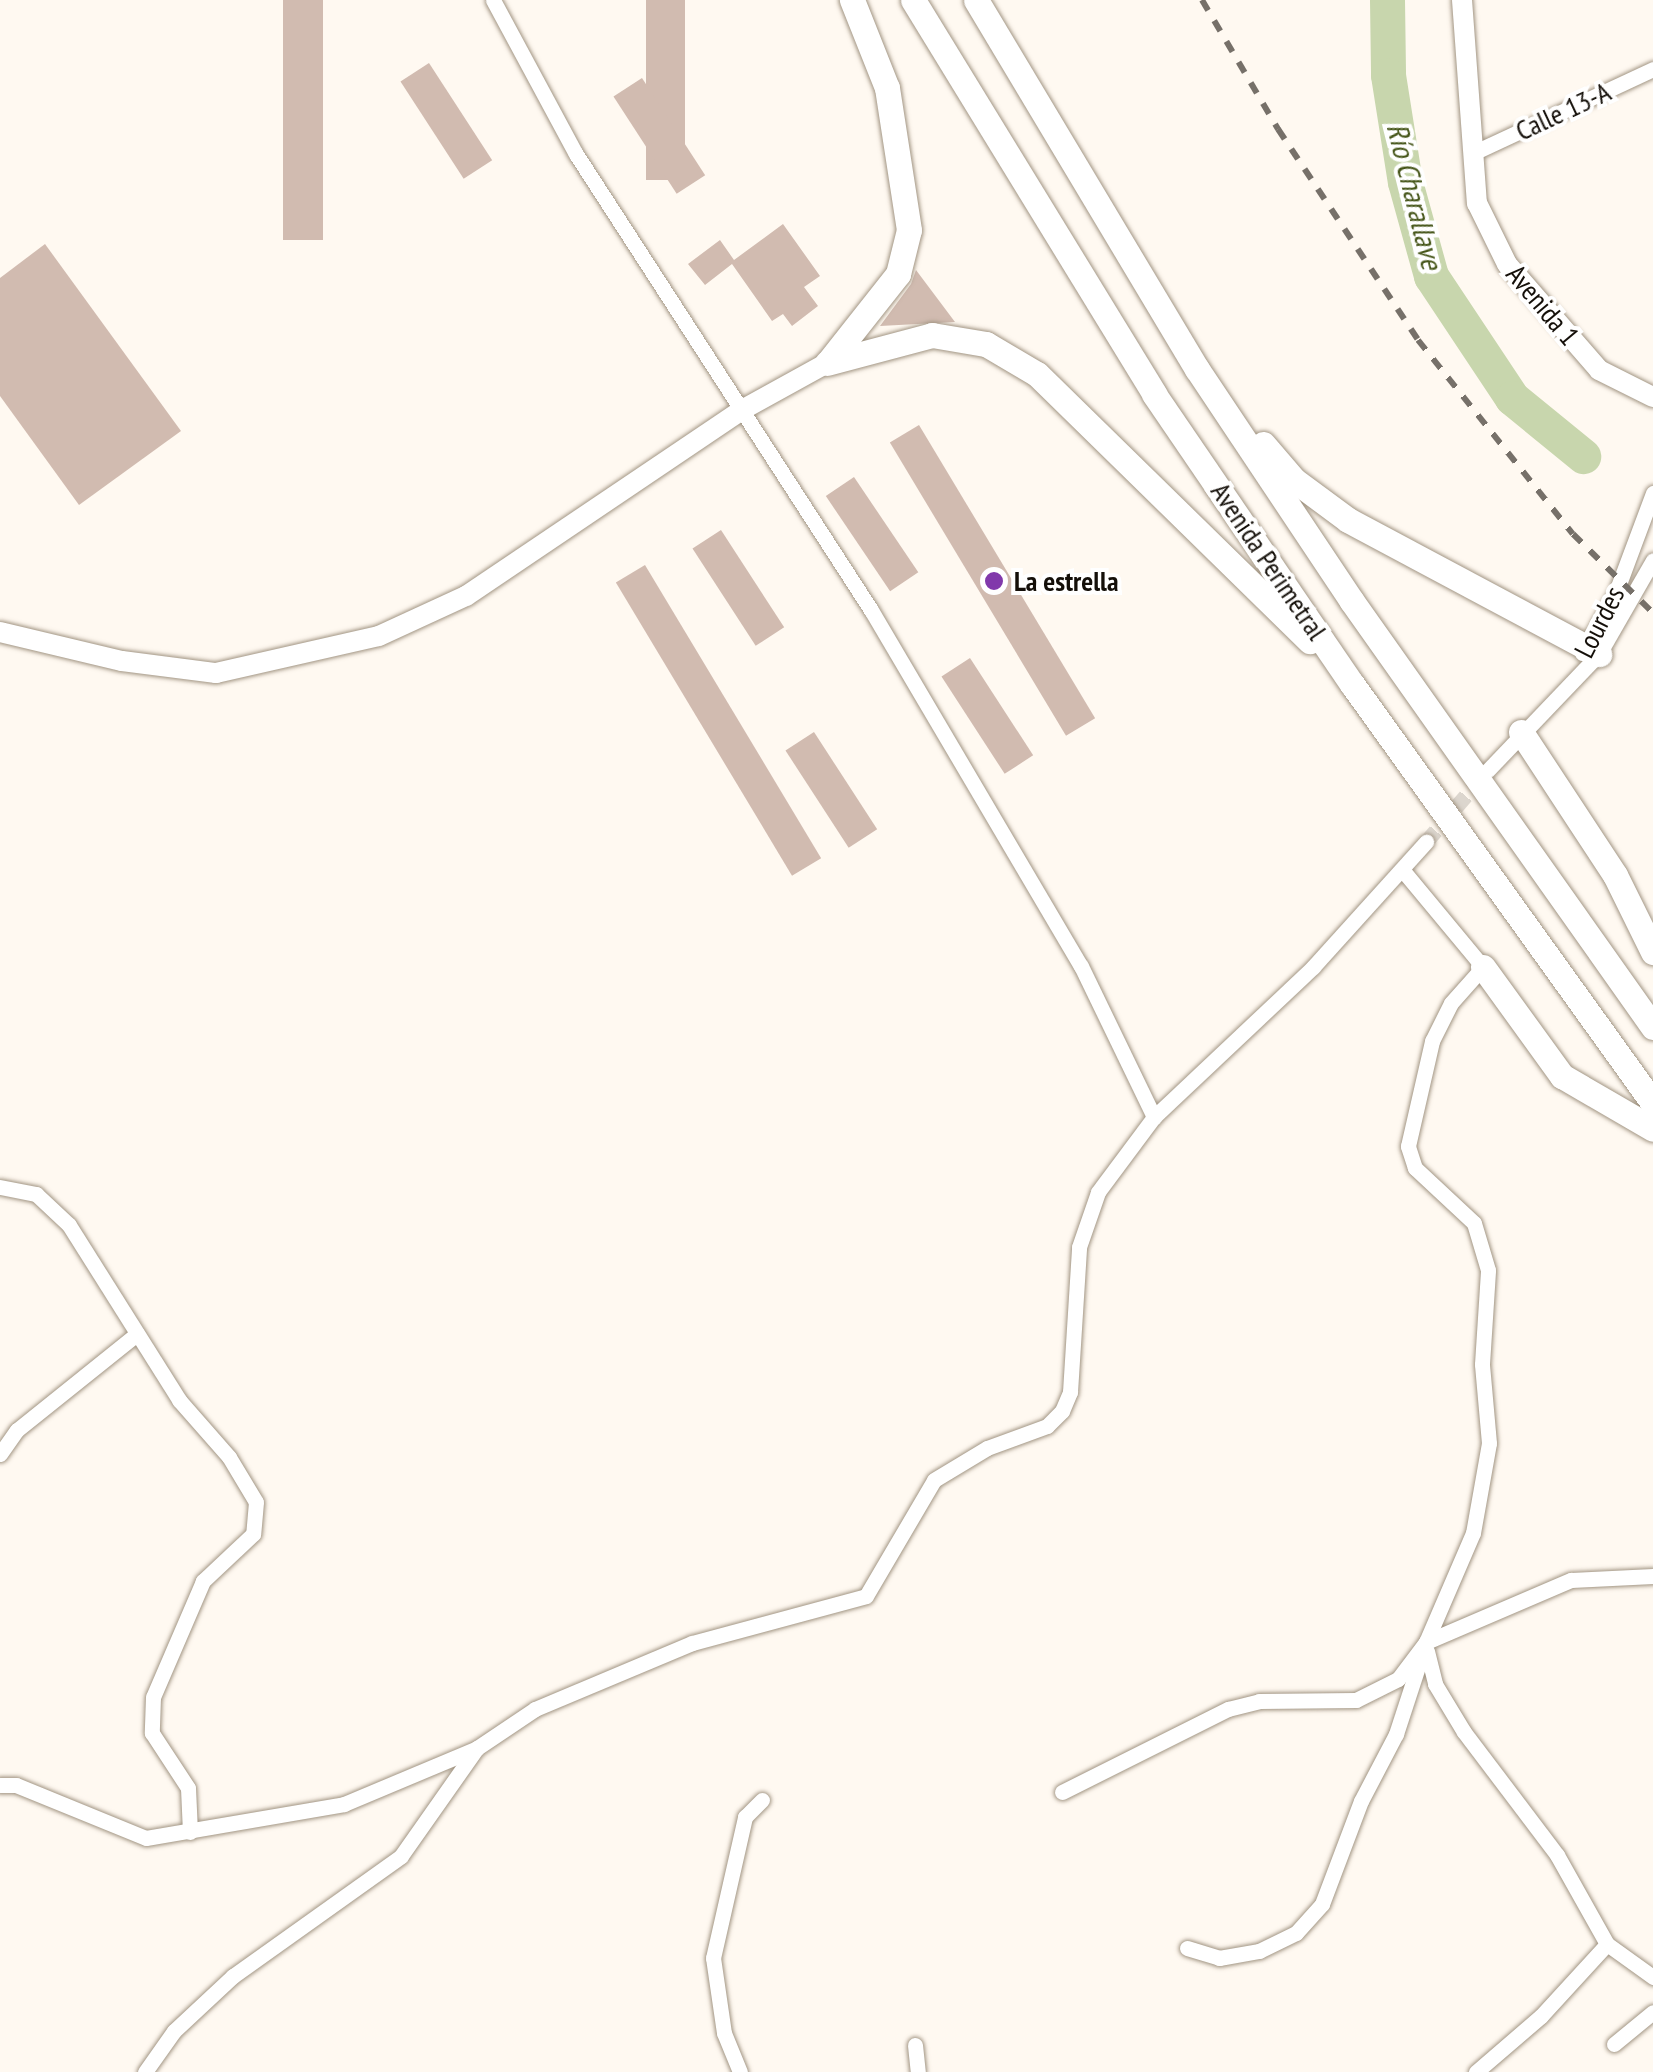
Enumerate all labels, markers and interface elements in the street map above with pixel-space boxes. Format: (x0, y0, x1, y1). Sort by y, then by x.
street label: Calle 13-A (1510, 75, 1616, 147)
water label: Río Charallave (1379, 119, 1451, 273)
street label: Avenida 1 (1500, 258, 1586, 352)
street label: Avenida Perimetral (1204, 476, 1334, 646)
place label: La estrella (1014, 564, 1118, 598)
marker: La estrella (983, 570, 1005, 592)
street label: Lourdes (1567, 581, 1631, 663)

